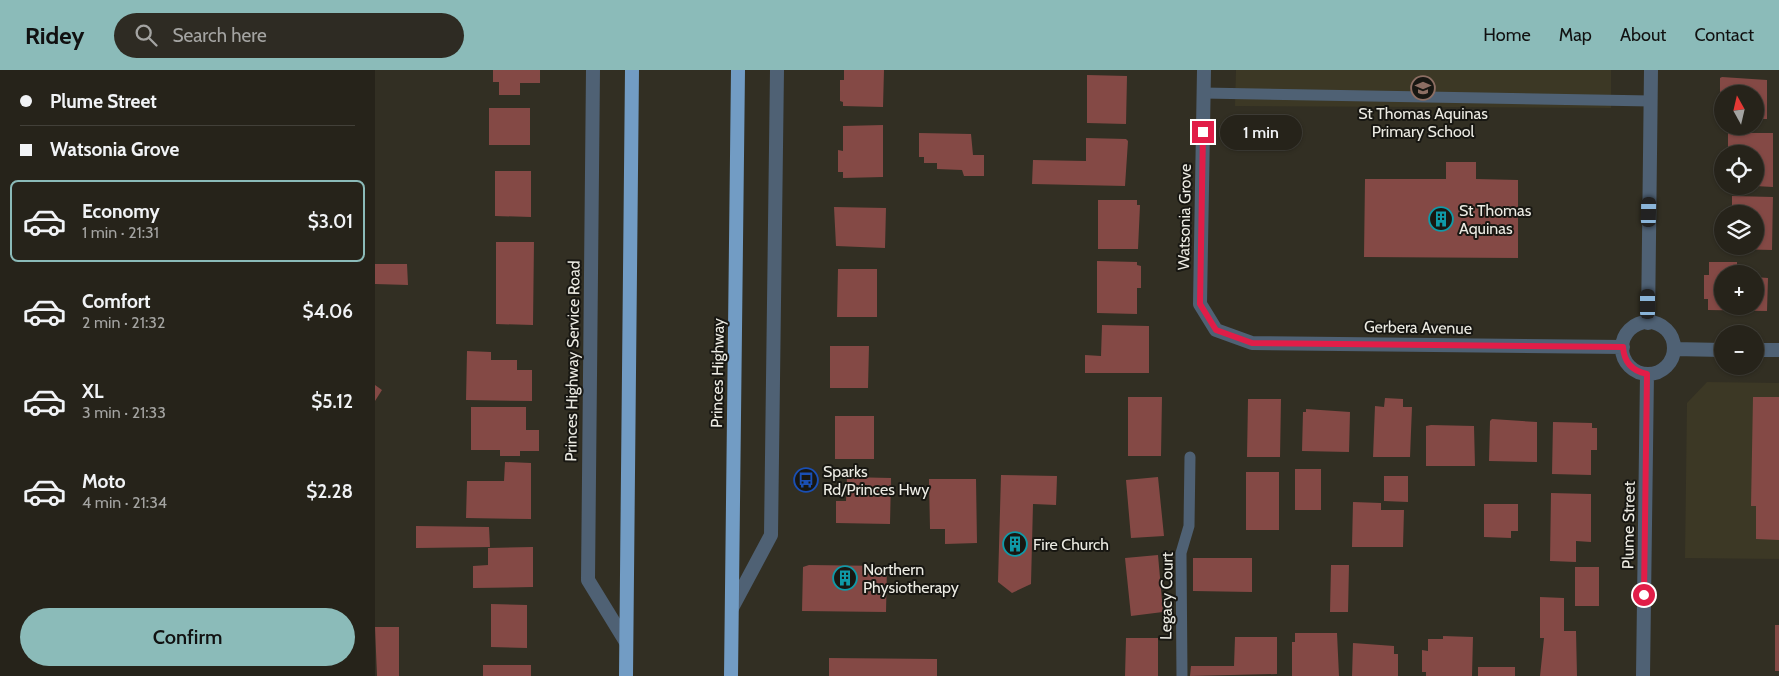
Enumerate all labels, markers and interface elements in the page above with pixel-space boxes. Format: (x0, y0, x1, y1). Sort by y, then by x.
search box (114, 13, 464, 58)
text: Ridey (25, 21, 84, 50)
icon: search (132, 21, 160, 49)
text: Search here (172, 24, 267, 47)
text: Home (1483, 24, 1531, 46)
text: Map (1559, 24, 1592, 46)
text: About (1620, 24, 1666, 46)
text: Contact (1694, 24, 1754, 46)
school or university icon: St Thomas Aquinas Primary School (1410, 75, 1436, 101)
north arrow (1714, 85, 1764, 135)
map controls (1714, 85, 1764, 375)
text: Plume Street (50, 90, 157, 113)
place label: St Thomas Aquinas Primary School (1358, 104, 1488, 141)
callout: 1 min (1221, 114, 1303, 150)
route end (1192, 121, 1214, 143)
text: 1 min (1243, 123, 1279, 142)
text: Watsonia Grove (50, 138, 179, 161)
button: locate (1714, 145, 1764, 195)
street label: Watsonia Grove (1174, 164, 1195, 270)
car (1641, 197, 1656, 227)
icon: car (22, 199, 67, 244)
text: Economy (82, 200, 160, 223)
place label: St Thomas Aquinas (1459, 201, 1532, 238)
button: layers (1714, 205, 1764, 255)
building icon: St Thomas Aquinas (1428, 206, 1454, 232)
text: $3.01 (308, 210, 353, 233)
text: 1 min · 21:31 (82, 223, 159, 242)
street label: Princes Highway Service Road (561, 260, 584, 462)
button: + (1714, 265, 1764, 315)
icon: car (22, 289, 67, 334)
car (1640, 289, 1655, 319)
text: Comfort (82, 290, 151, 313)
text: $4.06 (303, 300, 353, 323)
text: 2 min · 21:32 (82, 313, 165, 332)
street label: Gerbera Avenue (1364, 317, 1472, 338)
street label: Princes Highway (707, 318, 728, 428)
button: − (1714, 325, 1764, 375)
icon: car (22, 379, 67, 424)
text: XL (82, 380, 103, 403)
text: $5.12 (311, 390, 353, 413)
text: 3 min · 21:33 (82, 403, 166, 422)
place label: Sparks Rd/Princes Hwy (823, 462, 929, 499)
bus stop icon: Sparks Rd/Princes Hwy (793, 467, 819, 493)
icon: car (22, 469, 67, 514)
text: Moto (82, 470, 126, 493)
text: $2.28 (306, 480, 353, 503)
street label: Plume Street (1618, 480, 1639, 569)
text: 4 min · 21:34 (82, 493, 167, 512)
building icon: Fire Church (1002, 531, 1028, 557)
place label: Fire Church (1033, 535, 1109, 554)
street label: Legacy Court (1156, 551, 1177, 640)
place label: Northern Physiotherapy (863, 560, 959, 597)
building icon: Northern Physiotherapy (832, 565, 858, 591)
route start (1633, 584, 1655, 606)
button: Confirm (20, 608, 355, 666)

